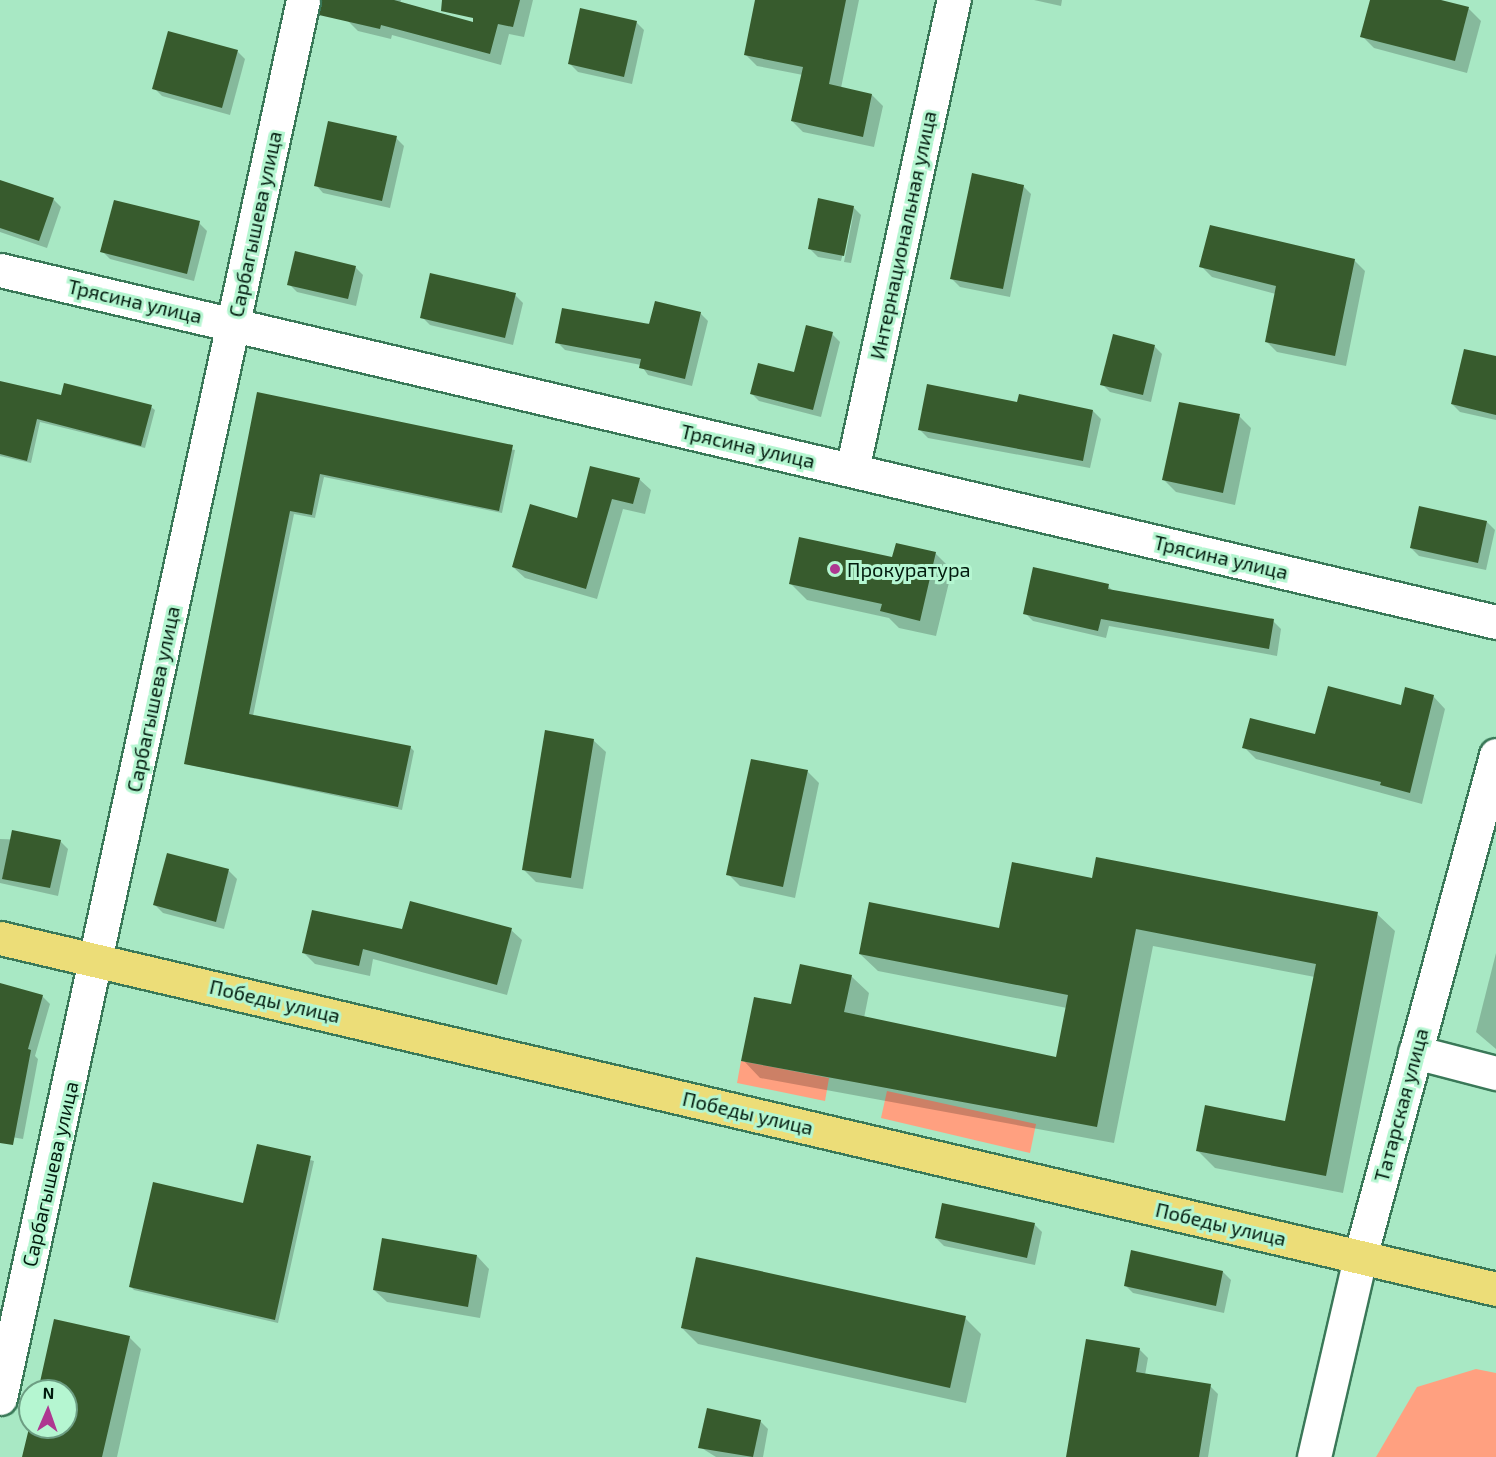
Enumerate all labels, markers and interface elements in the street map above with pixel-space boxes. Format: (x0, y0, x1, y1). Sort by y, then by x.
street label: Интернациональная улица (865, 109, 941, 361)
street label: Сарбагышева улица (224, 129, 286, 319)
street label: Трясина улица (66, 274, 204, 328)
street label: Трясина улица (679, 419, 817, 473)
street label: Трясина улица (1152, 530, 1290, 584)
place label: Прокуратура (847, 557, 971, 581)
marker: Прокуратура (828, 562, 842, 576)
street label: Сарбагышева улица (122, 604, 184, 794)
street label: Победы улица (207, 974, 343, 1028)
street label: Татарская улица (1369, 1026, 1433, 1184)
street label: Сарбагышева улица (17, 1079, 83, 1269)
street label: Победы улица (680, 1086, 816, 1140)
street label: Победы улица (1153, 1197, 1289, 1251)
north arrow (18, 1379, 78, 1439)
text: N (42, 1383, 55, 1402)

